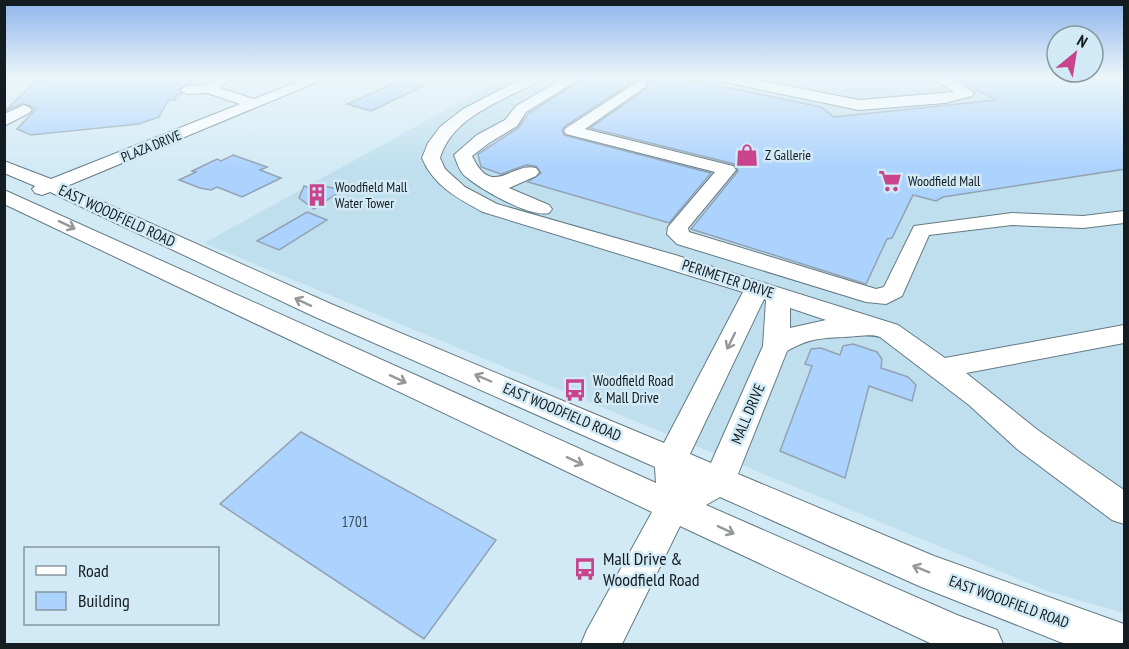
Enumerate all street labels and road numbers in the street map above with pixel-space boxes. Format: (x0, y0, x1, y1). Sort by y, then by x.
street label: PLAZA DRIVE (118, 126, 184, 166)
street label: EAST WOODFIELD ROAD (56, 180, 179, 251)
street label: PERIMETER DRIVE (680, 255, 776, 302)
street label: EAST WOODFIELD ROAD (500, 378, 624, 445)
street label: MALL DRIVE (726, 381, 769, 447)
street label: EAST WOODFIELD ROAD (947, 571, 1072, 632)

